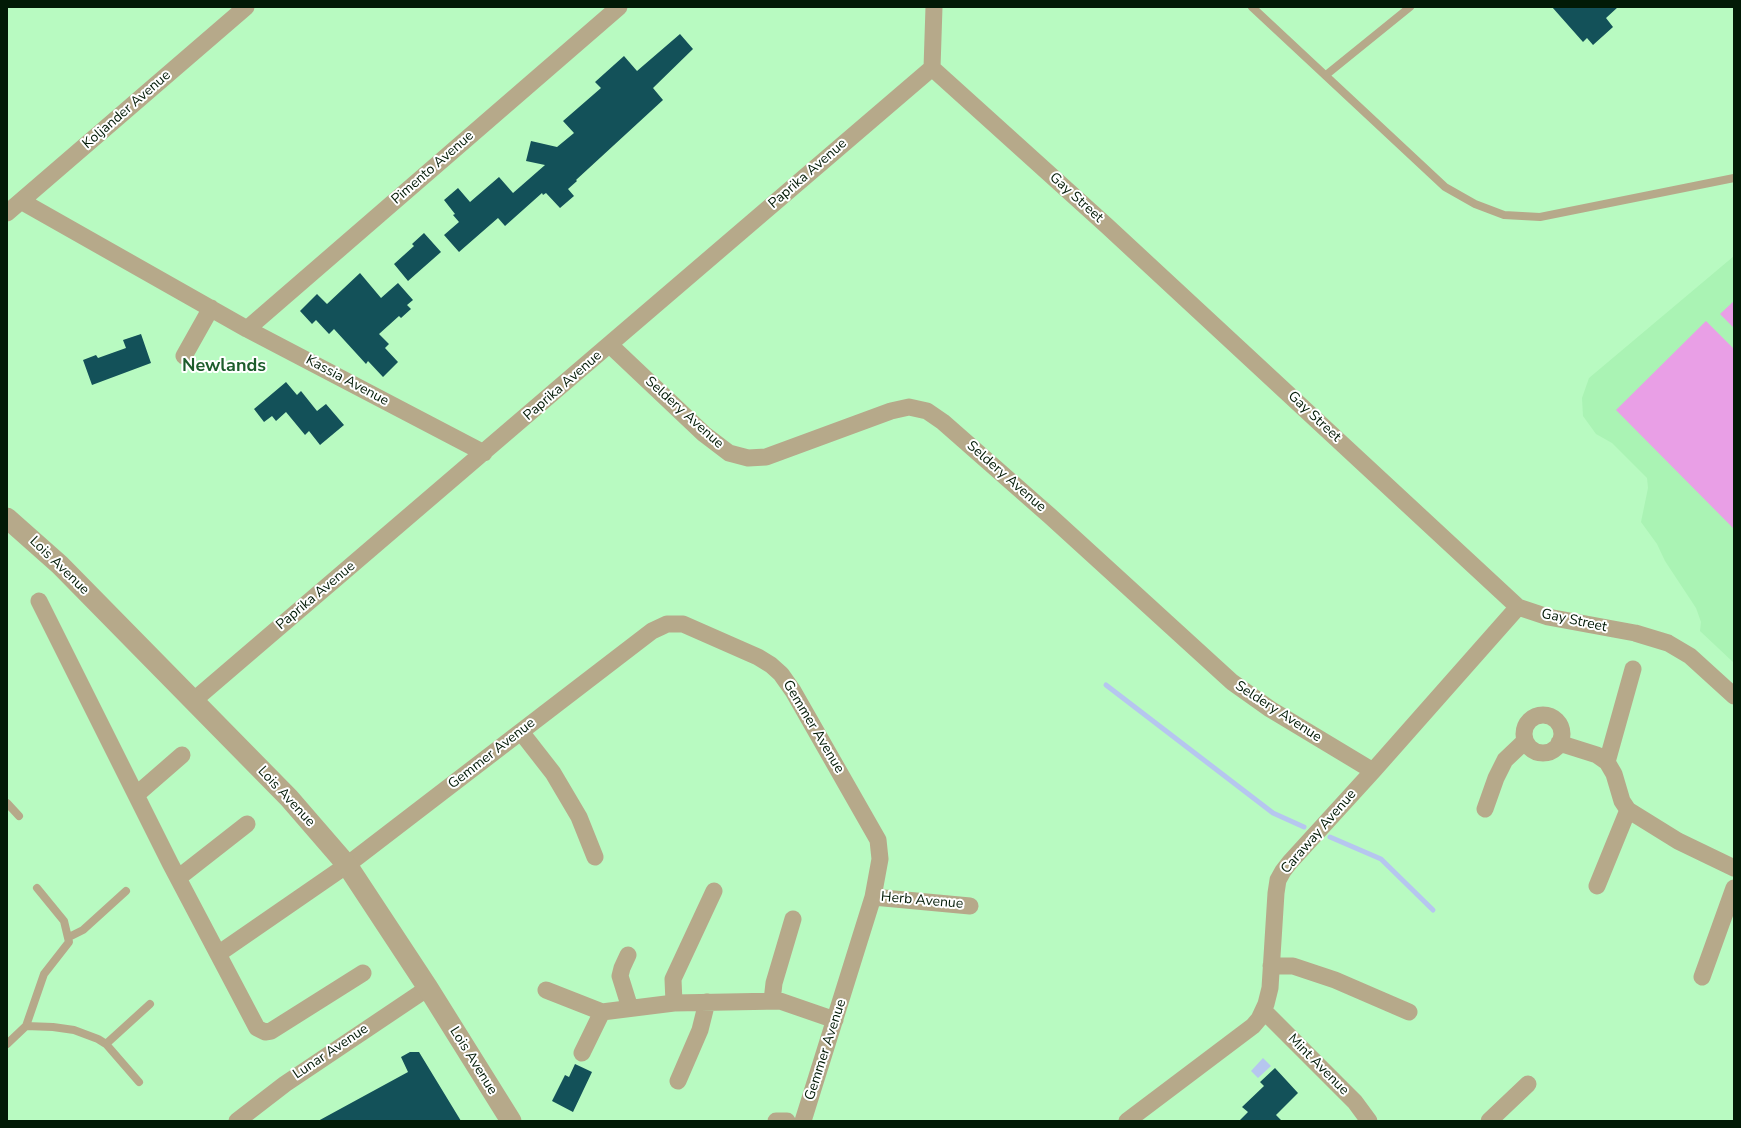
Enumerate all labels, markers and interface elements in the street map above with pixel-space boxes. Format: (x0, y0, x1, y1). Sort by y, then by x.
street label: Koljander Avenue (80, 67, 174, 153)
street label: Pimento Avenue (388, 128, 478, 208)
street label: Paprika Avenue (766, 136, 850, 212)
street label: Gay Street (1046, 170, 1106, 226)
street label: Paprika Avenue (521, 348, 605, 424)
street label: Kassia Avenue (303, 352, 391, 410)
district label: Newlands (182, 356, 266, 378)
street label: Seldery Avenue (641, 373, 727, 453)
street label: Gay Street (1284, 388, 1344, 446)
street label: Seldery Avenue (963, 438, 1049, 516)
street label: Lois Avenue (26, 533, 92, 599)
street label: Paprika Avenue (273, 558, 359, 634)
street label: Gay Street (1540, 606, 1608, 636)
street label: Gemmer Avenue (779, 678, 847, 776)
street label: Seldery Avenue (1232, 678, 1324, 746)
street label: Gemmer Avenue (445, 715, 539, 793)
street label: Lois Avenue (254, 763, 318, 831)
street label: Caraway Avenue (1278, 786, 1360, 878)
street label: Herb Avenue (880, 889, 964, 913)
street label: Gemmer Avenue (802, 997, 850, 1103)
street label: Lunar Avenue (290, 1021, 372, 1083)
street label: Lois Avenue (446, 1024, 500, 1098)
street label: Mint Avenue (1284, 1031, 1352, 1099)

